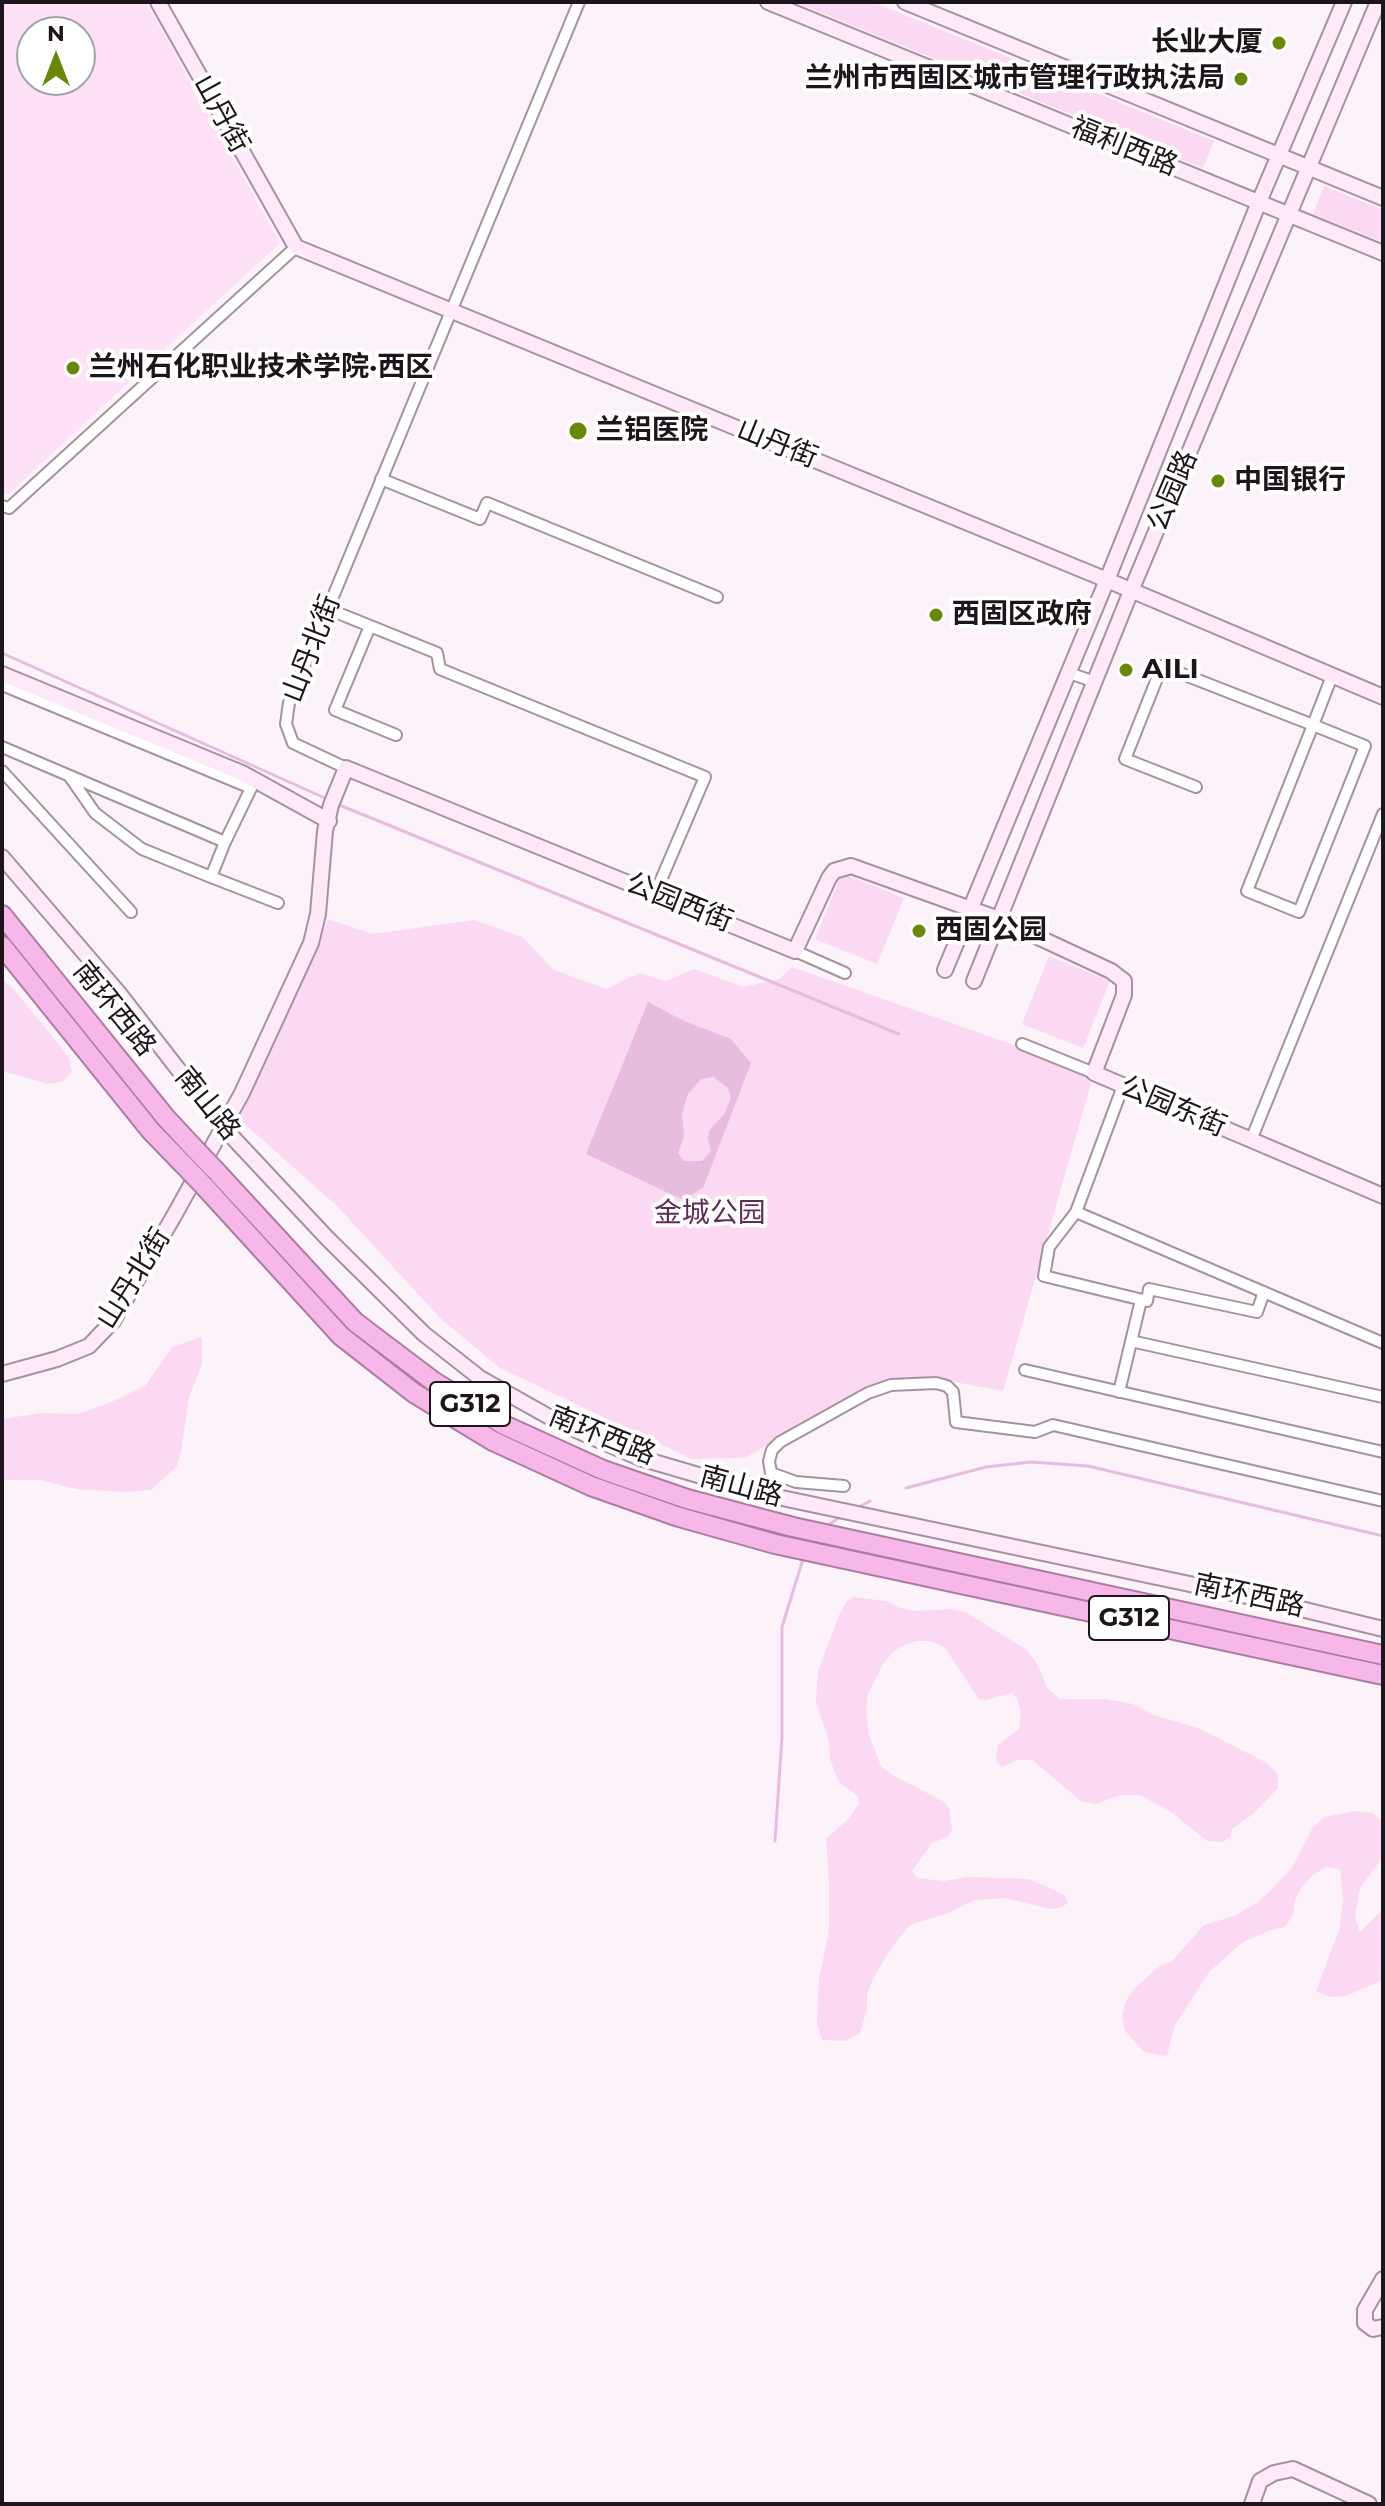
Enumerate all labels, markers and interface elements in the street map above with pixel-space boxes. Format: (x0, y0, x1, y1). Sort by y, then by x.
north arrow (16, 16, 96, 96)
text: N (47, 20, 65, 47)
place label: 长业大厦 (1151, 26, 1263, 60)
marker: 长业大厦 (1270, 34, 1288, 52)
place label: 兰州市西固区城市管理行政执法局 (805, 62, 1225, 96)
street label: 山丹街 (186, 69, 256, 159)
marker: 兰州市西固区城市管理行政执法局 (1232, 70, 1250, 88)
street label: 福利西路 (1066, 110, 1182, 184)
place label: 兰州石化职业技术学院·西区 (89, 351, 433, 385)
marker: 兰州石化职业技术学院·西区 (64, 359, 82, 377)
street label: 山丹街 (732, 413, 822, 475)
place label: 兰铝医院 (596, 414, 708, 448)
marker: 兰铝医院 (567, 420, 589, 442)
street label: 公园路 (1141, 446, 1205, 536)
place label: 中国银行 (1234, 464, 1346, 498)
marker: 中国银行 (1209, 472, 1227, 490)
street label: 山丹北街 (276, 591, 348, 707)
place label: 西固区政府 (952, 598, 1092, 632)
marker: 西固区政府 (927, 606, 945, 624)
place label: AILI (1142, 653, 1199, 687)
marker: AILI (1117, 661, 1135, 679)
street label: 公园西街 (621, 866, 737, 940)
place label: 西固公园 (935, 914, 1047, 948)
marker: 西固公园 (910, 922, 928, 940)
street label: 南环西路 (66, 955, 162, 1063)
street label: 南山路 (168, 1061, 246, 1147)
street label: 公园东街 (1115, 1070, 1231, 1144)
park label: 金城公园 (654, 1197, 766, 1231)
street label: 山丹北街 (90, 1223, 178, 1335)
road number: G312 (430, 1382, 510, 1426)
street label: 南环西路 (544, 1399, 660, 1473)
street label: 南山路 (696, 1460, 786, 1514)
street label: 南环西路 (1191, 1568, 1307, 1624)
road number: G312 (1089, 1596, 1169, 1640)

